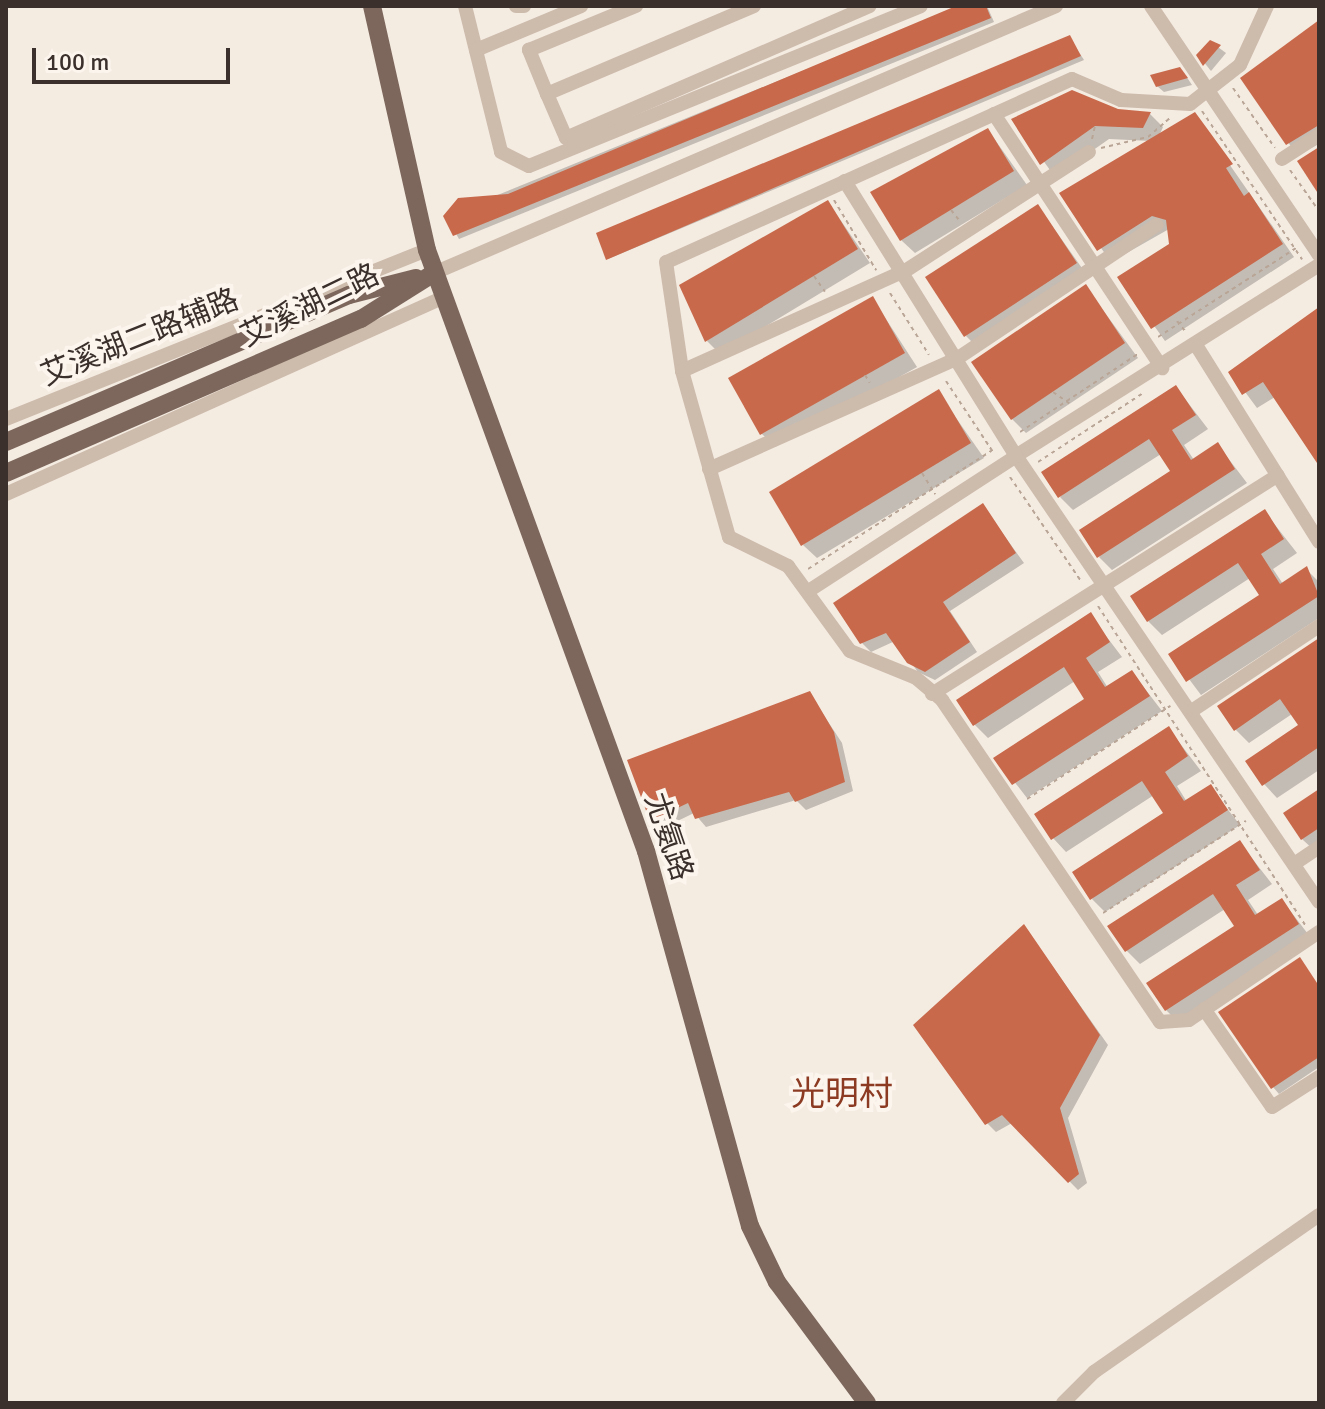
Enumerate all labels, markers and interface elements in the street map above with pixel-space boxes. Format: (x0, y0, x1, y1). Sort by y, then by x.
scale bar (36, 32, 234, 82)
text: 100 m (46, 47, 109, 77)
street label: 艾溪湖二路 (235, 257, 385, 355)
street label: 艾溪湖二路辅路 (36, 282, 244, 394)
street label: 尤氨路 (636, 789, 700, 885)
district label: 光明村 (791, 1075, 893, 1115)

